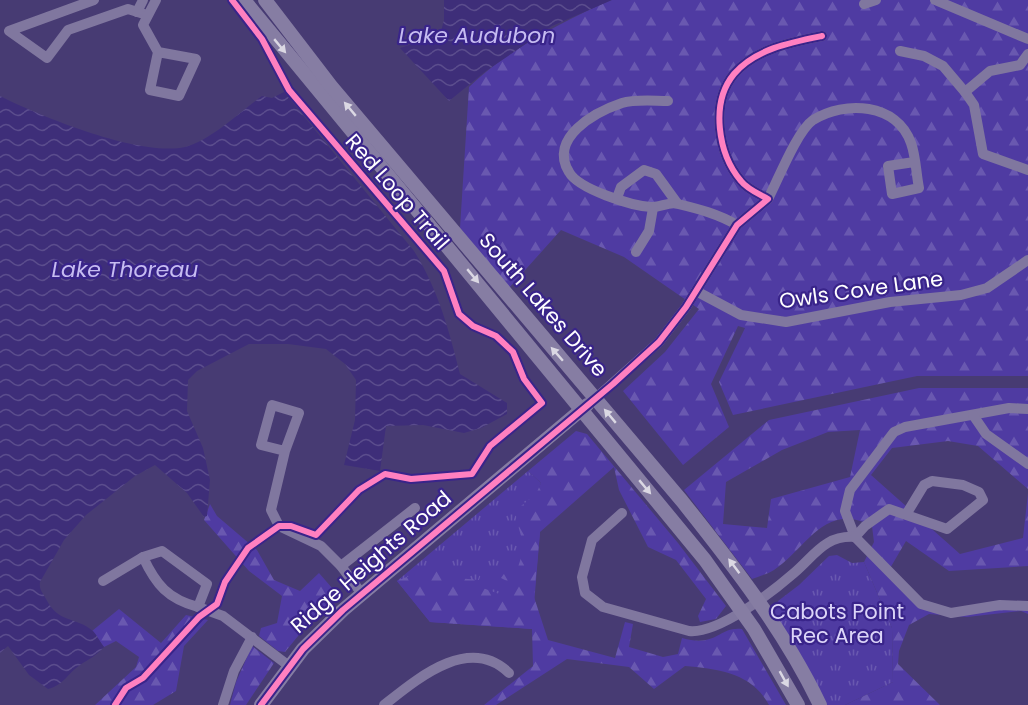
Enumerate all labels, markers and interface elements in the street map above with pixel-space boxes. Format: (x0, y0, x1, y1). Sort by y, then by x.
water label: Lake Audubon (399, 20, 555, 51)
one-way arrow (274, 38, 287, 54)
one-way arrow (344, 102, 357, 117)
street label: Red Loop Trail (339, 127, 456, 256)
street label: South Lakes Drive (473, 226, 614, 383)
water label: Lake Thoreau (52, 254, 198, 285)
street label: Owls Cove Lane (777, 264, 945, 315)
one-way arrow (466, 268, 479, 284)
one-way arrow (551, 347, 564, 362)
one-way arrow (604, 409, 617, 424)
one-way arrow (638, 480, 651, 495)
street label: Ridge Heights Road (284, 484, 457, 640)
one-way arrow (728, 559, 740, 574)
park label: Cabots Point Rec Area (770, 597, 904, 650)
one-way arrow (779, 671, 789, 688)

